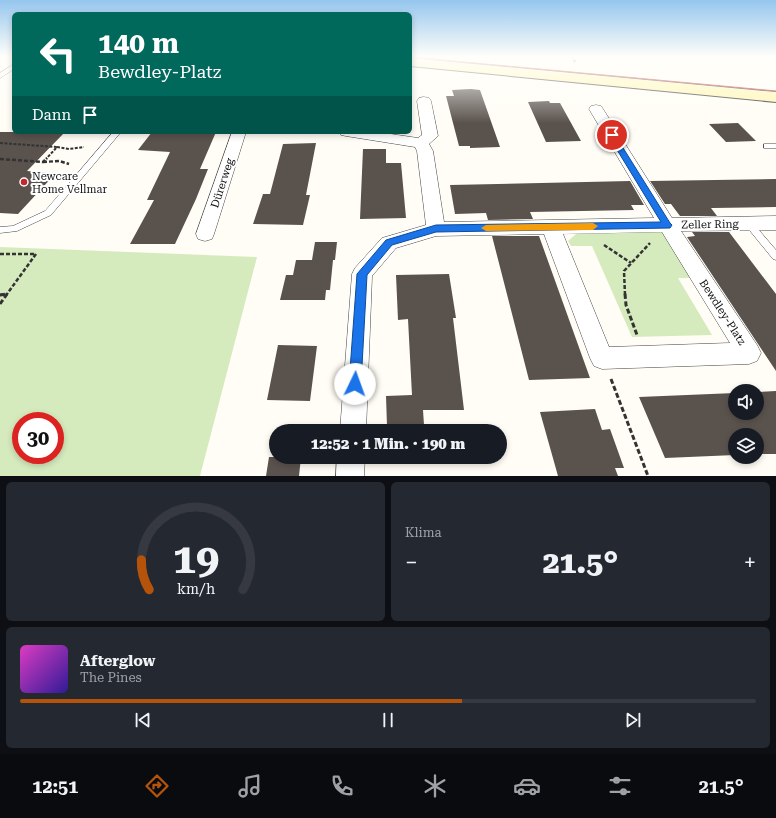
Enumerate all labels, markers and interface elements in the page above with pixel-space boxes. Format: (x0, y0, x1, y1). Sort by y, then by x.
text: 140 m (98, 27, 179, 60)
icon: left (32, 28, 84, 80)
text: Bewdley-Platz (98, 61, 221, 82)
icon: arrive (79, 104, 101, 126)
text: Dann (32, 106, 71, 124)
pin (595, 118, 629, 152)
icon: arrive (601, 124, 623, 146)
street label: Dürerweg (208, 156, 237, 210)
place label: Newcare Home Vellmar (32, 170, 107, 196)
marker: Newcare Home Vellmar (19, 177, 29, 187)
street label: Zeller Ring (681, 217, 740, 232)
street label: Bewdley-Platz (697, 277, 749, 347)
position arrow (334, 363, 376, 405)
map controls (728, 384, 764, 464)
button: sound (728, 384, 764, 420)
speed limit sign: 30 (12, 412, 64, 464)
button: layers (728, 428, 764, 464)
text: 12:52 · 1 Min. · 190 m (311, 435, 465, 453)
text: Klima (405, 525, 442, 540)
text: 19 (172, 533, 219, 582)
text: 21.5° (543, 545, 618, 580)
text: − (405, 550, 417, 575)
text: + (744, 550, 756, 575)
text: km/h (176, 580, 215, 596)
text: Afterglow (80, 652, 155, 670)
text: The Pines (80, 670, 142, 685)
icon: previous (132, 709, 154, 731)
icon: pause (377, 709, 399, 731)
icon: next (622, 709, 644, 731)
icon: directions (143, 772, 171, 800)
icon: music (236, 772, 264, 800)
icon: phone (328, 772, 356, 800)
icon: climate (421, 772, 449, 800)
icon: car (513, 772, 541, 800)
icon: filters (606, 772, 634, 800)
text: 12:51 (32, 776, 78, 797)
text: 21.5° (699, 776, 744, 797)

